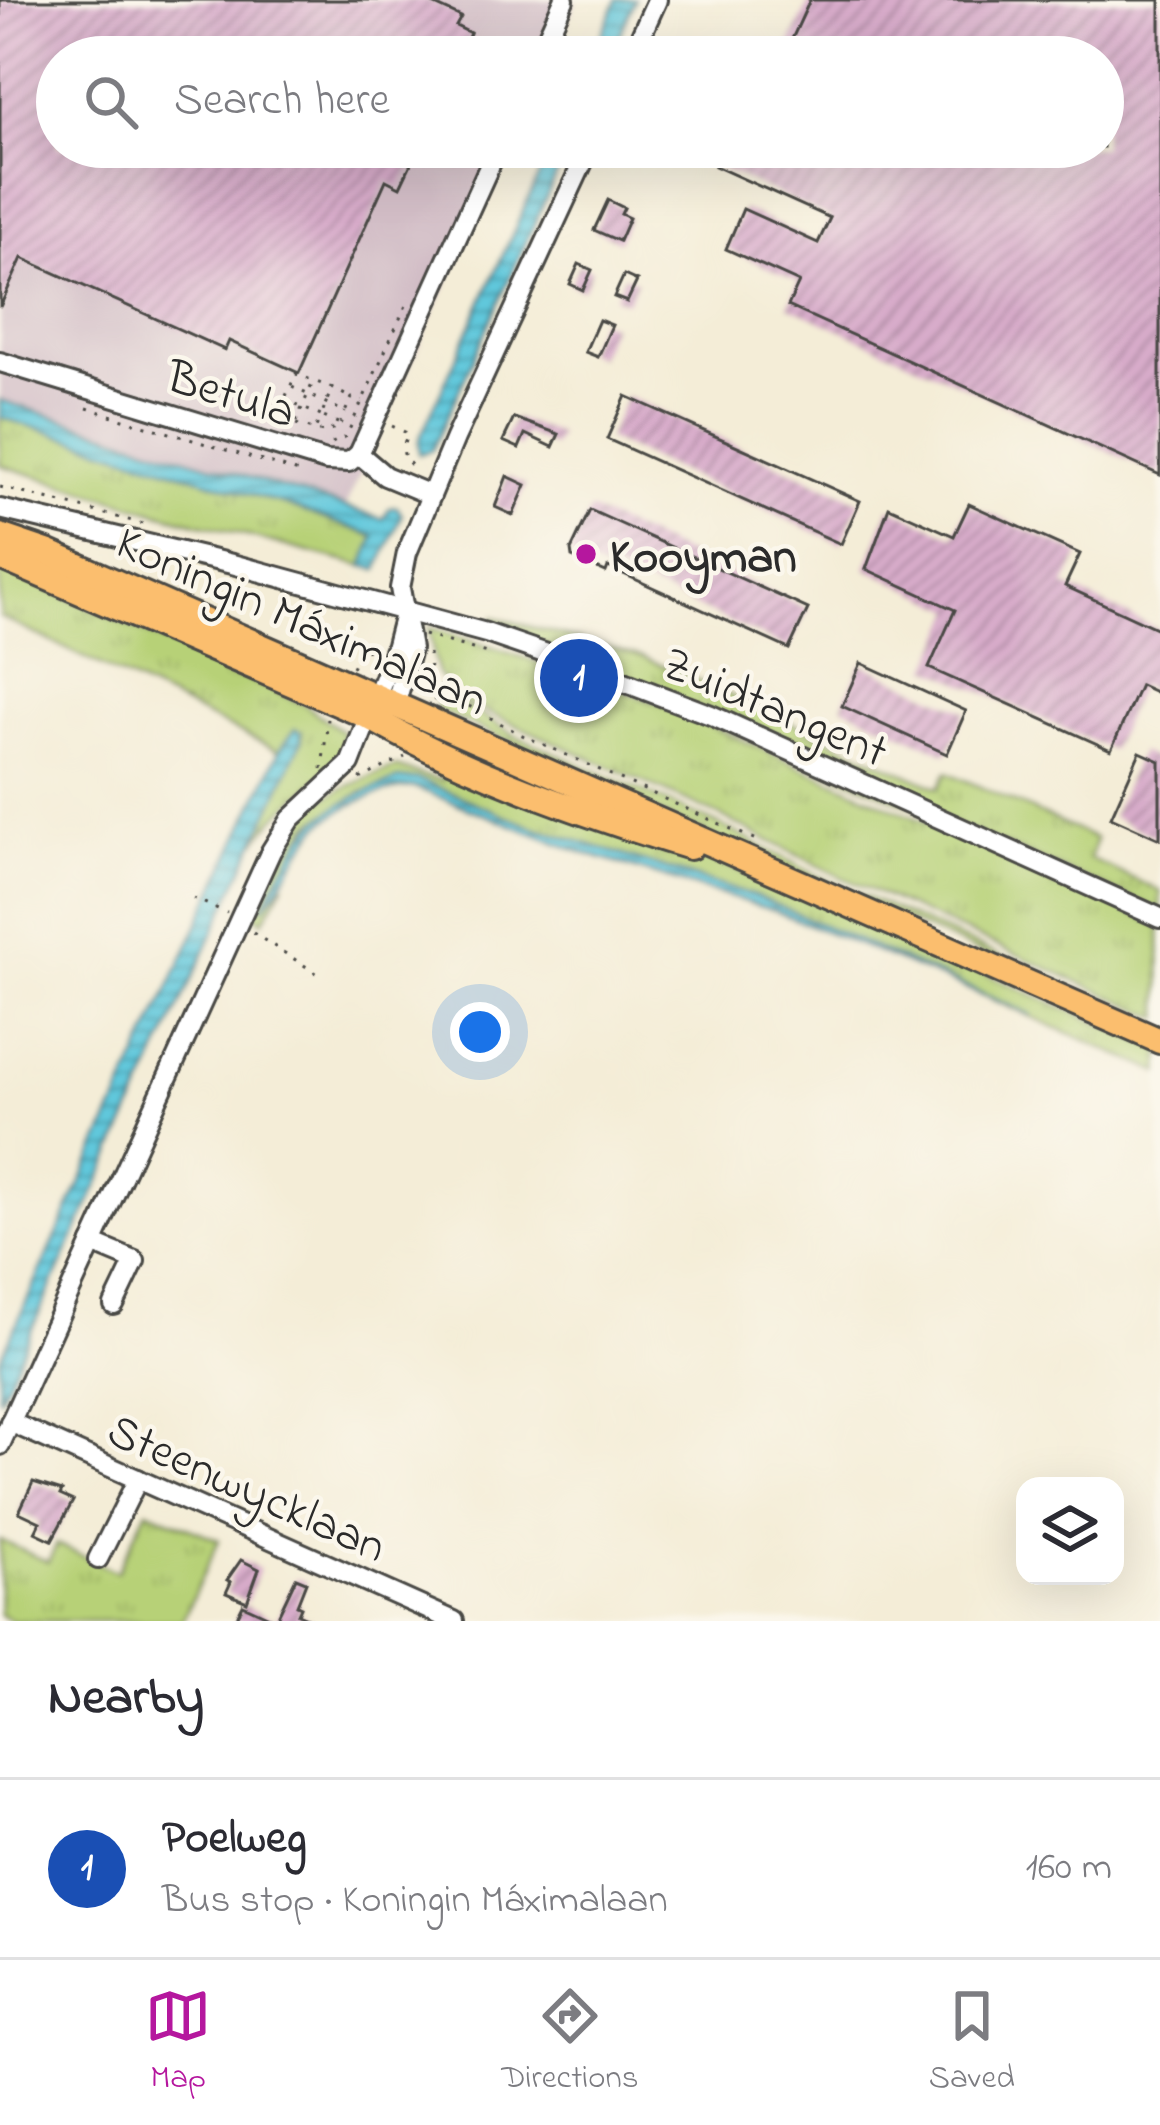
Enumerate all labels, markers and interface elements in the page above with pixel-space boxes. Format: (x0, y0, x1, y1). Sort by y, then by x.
search box (36, 36, 1124, 168)
icon: search (78, 69, 144, 135)
text: Search here (174, 69, 390, 135)
street label: Betula (157, 344, 304, 449)
street label: Koningin Máximalaan (103, 510, 498, 738)
place label: Kooyman (610, 524, 797, 594)
marker: Kooyman (573, 541, 599, 567)
street label: Zuidtangent (650, 631, 898, 789)
pin: 1 (540, 633, 618, 723)
your location (450, 1002, 510, 1062)
street label: Steenwycklaan (95, 1398, 397, 1583)
map controls (1016, 1477, 1124, 1585)
button: layers (1016, 1477, 1124, 1585)
text: Nearby (48, 1662, 204, 1737)
text: Poelweg (162, 1807, 306, 1873)
text: 1 (81, 1840, 93, 1897)
text: 160 m (1026, 1840, 1112, 1897)
text: Bus stop · Koningin Máximalaan (162, 1873, 668, 1930)
tab: Map (145, 1983, 211, 2103)
tab: Directions (501, 1983, 638, 2103)
tab: Saved (929, 1983, 1015, 2103)

